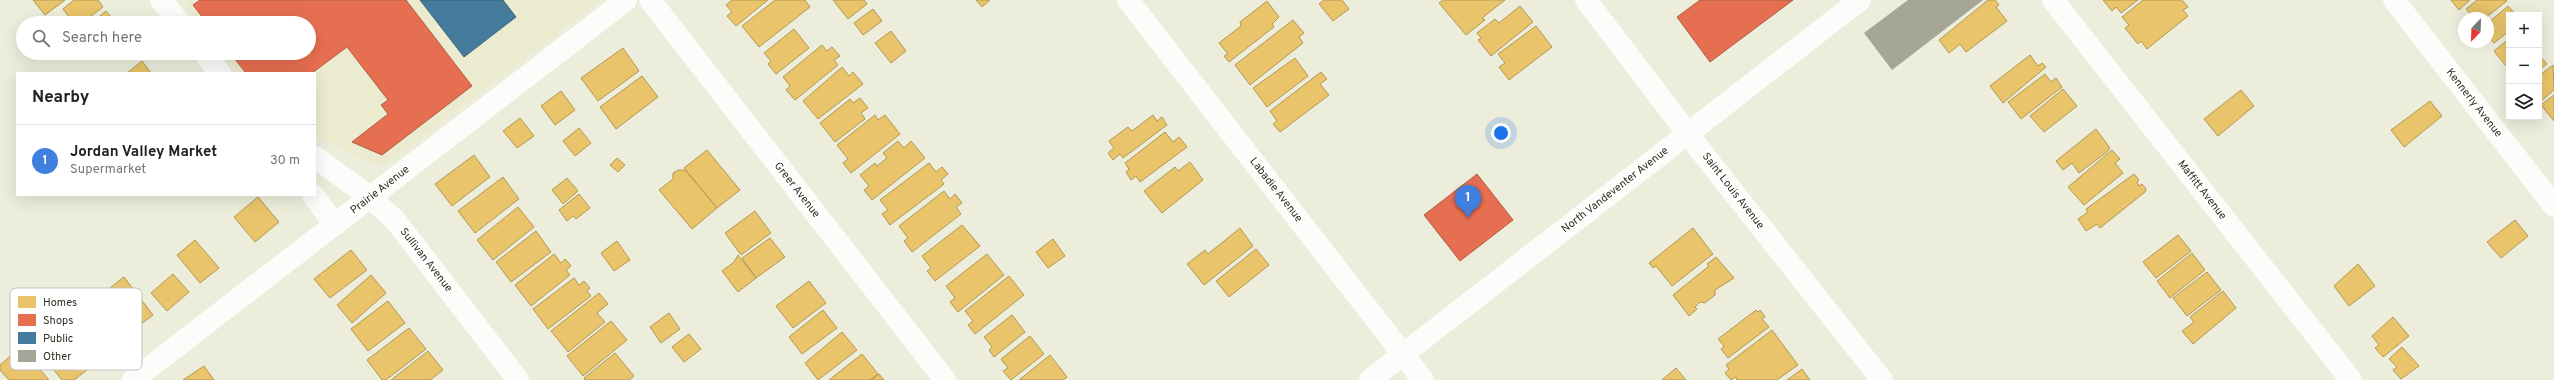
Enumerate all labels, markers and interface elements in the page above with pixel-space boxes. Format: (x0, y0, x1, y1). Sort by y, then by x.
north arrow (2458, 12, 2494, 48)
map controls (2506, 12, 2542, 120)
button: + (2506, 12, 2542, 48)
search box (16, 16, 316, 60)
icon: search (30, 27, 52, 49)
text: Search here (62, 29, 142, 48)
button: − (2506, 48, 2542, 84)
street label: Kennerly Avenue (2443, 66, 2505, 140)
button: layers (2506, 84, 2542, 120)
text: Nearby (32, 87, 89, 109)
your location (1491, 123, 1511, 143)
text: Jordan Valley Market (70, 143, 217, 162)
street label: North Vandeventer Avenue (1559, 144, 1671, 236)
street label: Saint Louis Avenue (1699, 150, 1767, 232)
text: 1 (42, 153, 48, 169)
text: 30 m (270, 153, 300, 169)
street label: Labadie Avenue (1246, 155, 1306, 225)
street label: Maffitt Avenue (2174, 157, 2230, 223)
street label: Greer Avenue (771, 159, 823, 221)
text: Supermarket (70, 162, 146, 178)
street label: Prairie Avenue (348, 162, 413, 218)
pin: 1 (1455, 185, 1481, 218)
street label: Sullivan Avenue (397, 225, 456, 295)
legend (10, 288, 142, 370)
text: Homes (43, 296, 77, 310)
text: Shops (43, 314, 73, 328)
text: Public (43, 332, 73, 346)
text: Other (43, 350, 72, 364)

